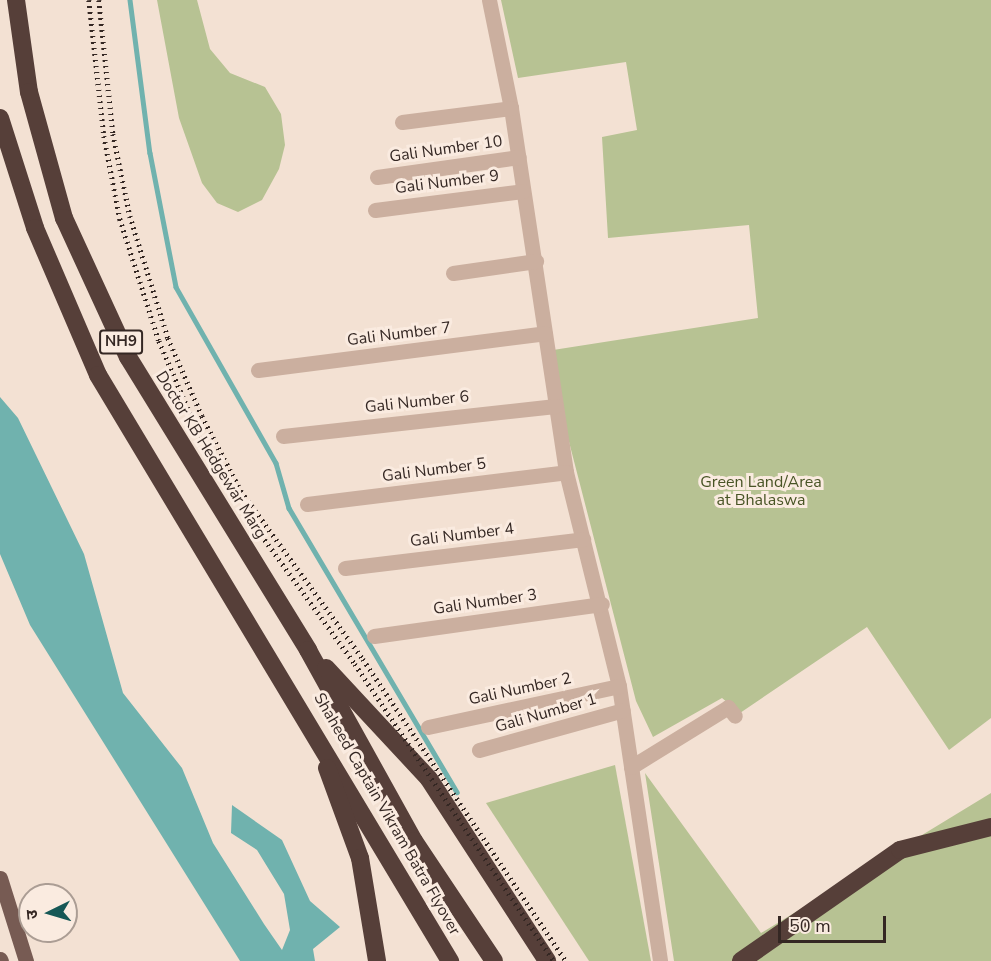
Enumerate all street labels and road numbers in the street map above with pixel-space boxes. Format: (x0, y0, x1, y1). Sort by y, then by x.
street label: Gali Number 10 (388, 132, 504, 166)
street label: Gali Number 9 (394, 166, 500, 198)
street label: Gali Number 7 (346, 318, 452, 350)
road number: NH9 (98, 330, 144, 354)
street label: Doctor KB Hedgewar Marg (151, 368, 271, 542)
street label: Gali Number 6 (364, 387, 470, 417)
street label: Gali Number 5 (381, 454, 487, 486)
street label: Gali Number 4 (409, 519, 515, 551)
street label: Gali Number 3 (432, 585, 538, 619)
street label: Gali Number 2 (467, 669, 573, 709)
street label: Shaheed Captain Vikram Batra Flyover (310, 689, 464, 939)
street label: Gali Number 1 (493, 689, 599, 737)

